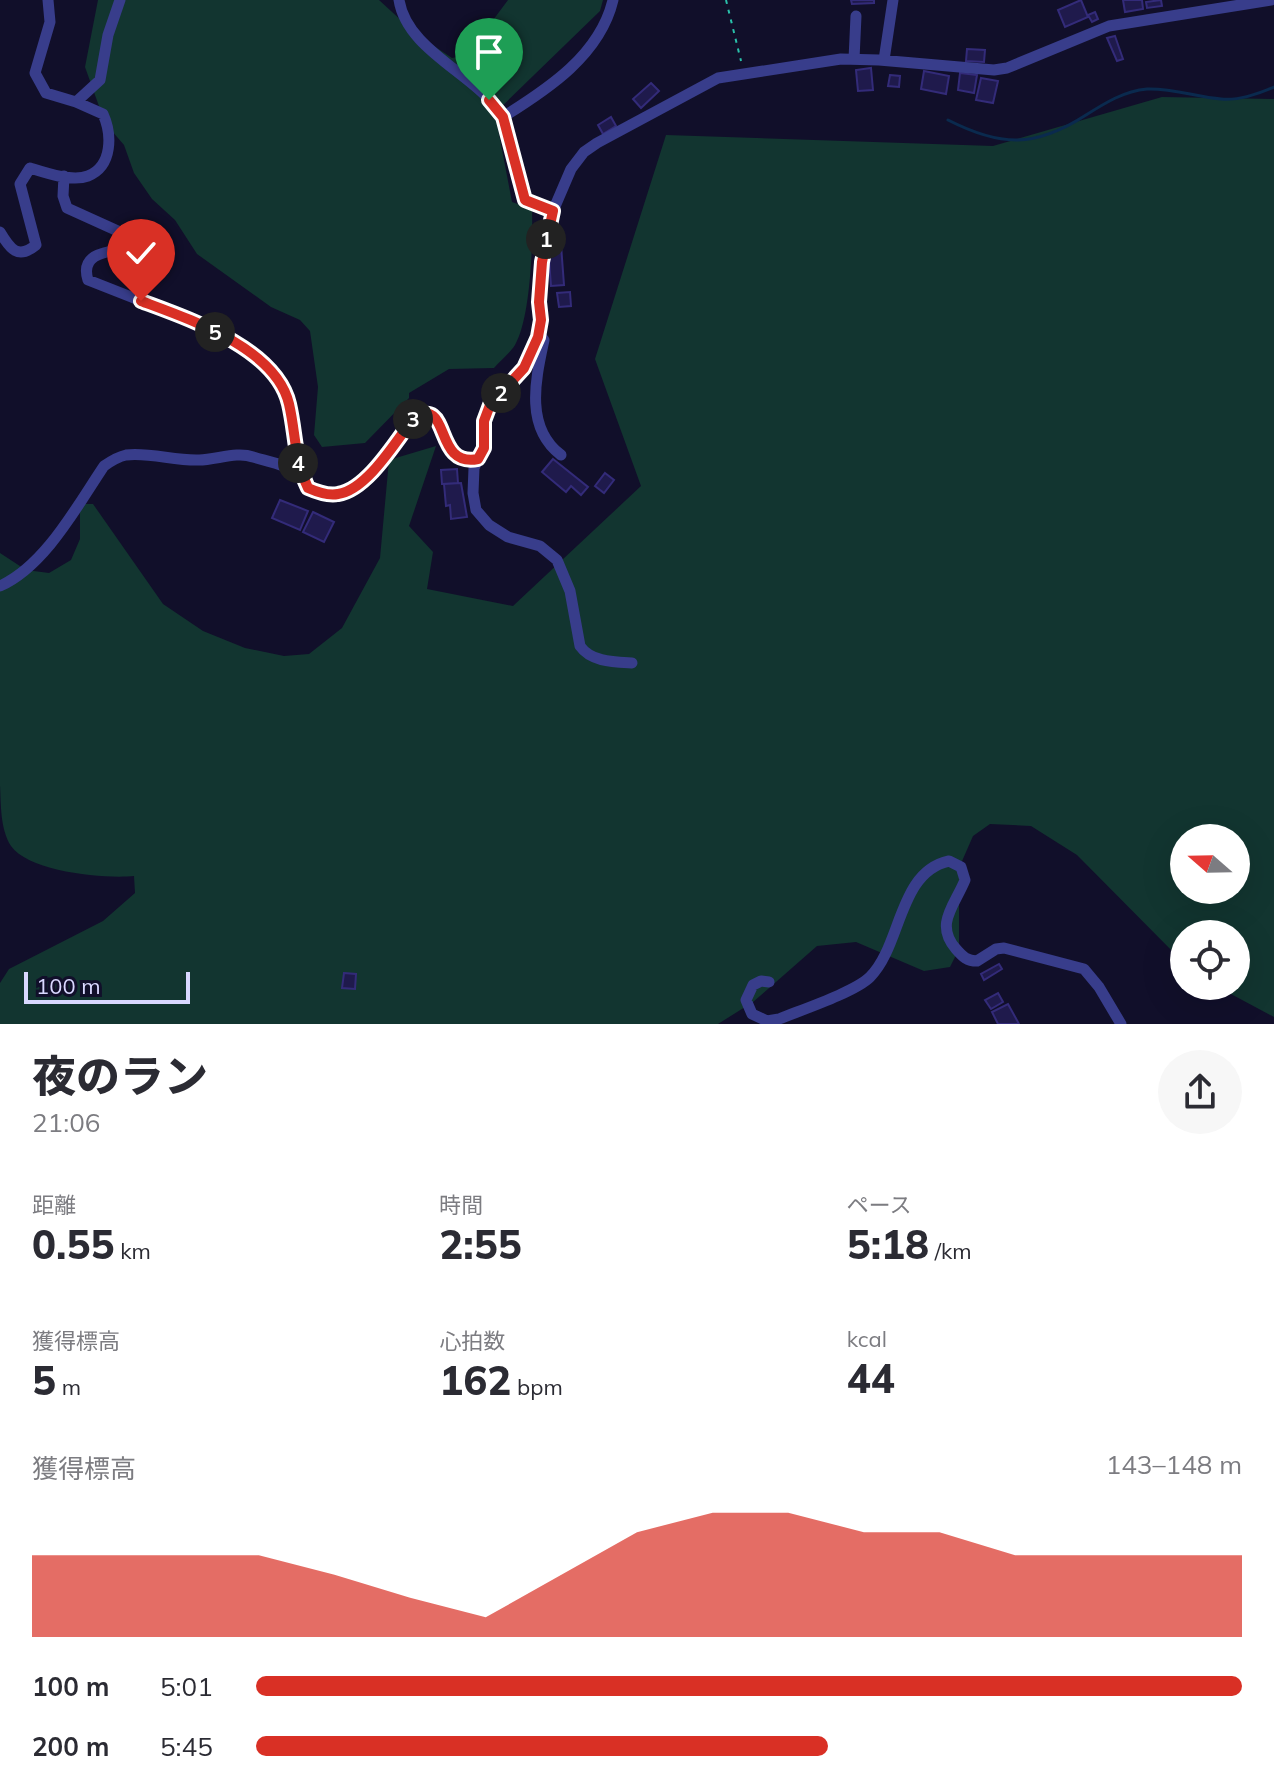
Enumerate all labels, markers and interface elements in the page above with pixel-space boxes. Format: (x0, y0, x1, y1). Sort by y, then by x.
pin (455, 18, 523, 100)
icon: arrive (467, 30, 511, 74)
pin (107, 219, 175, 301)
pin: 1 (526, 219, 566, 259)
text: 1 (539, 225, 553, 253)
icon: check (119, 231, 163, 275)
pin: 5 (195, 312, 235, 352)
text: 5 (208, 318, 222, 346)
pin: 2 (481, 373, 521, 413)
text: 2 (494, 379, 508, 407)
pin: 3 (393, 399, 433, 439)
text: 3 (406, 405, 420, 433)
pin: 4 (278, 443, 318, 483)
text: 4 (291, 449, 305, 477)
north arrow (1170, 824, 1250, 904)
map controls (1170, 824, 1250, 1000)
button: locate (1170, 920, 1250, 1000)
scale bar (24, 968, 190, 1004)
text: 100 m (36, 972, 101, 1000)
text: 夜のラン (32, 1048, 208, 1103)
button: share (1158, 1050, 1242, 1134)
text: 21:06 (32, 1106, 100, 1139)
text: 距離 (32, 1191, 76, 1219)
text: 時間 (439, 1191, 483, 1219)
text: ペース (847, 1191, 912, 1219)
text: 0.55 (32, 1219, 114, 1269)
text: 2:55 (439, 1219, 522, 1269)
text: 5:18 (847, 1219, 929, 1269)
text: km (114, 1237, 151, 1265)
text: /km (929, 1237, 972, 1265)
text: kcal (847, 1325, 887, 1353)
text: 獲得標高 (32, 1327, 120, 1355)
text: 心拍数 (439, 1327, 505, 1355)
text: 44 (847, 1353, 895, 1403)
text: 5 (32, 1355, 56, 1405)
text: 162 (439, 1355, 511, 1405)
text: m (56, 1373, 81, 1401)
text: bpm (511, 1373, 563, 1401)
text: 143–148 m (1106, 1448, 1242, 1481)
text: 獲得標高 (32, 1452, 136, 1485)
text: 100 m (32, 1670, 109, 1703)
text: 5:01 (160, 1670, 213, 1703)
text: 200 m (32, 1730, 109, 1763)
text: 5:45 (160, 1730, 213, 1763)

